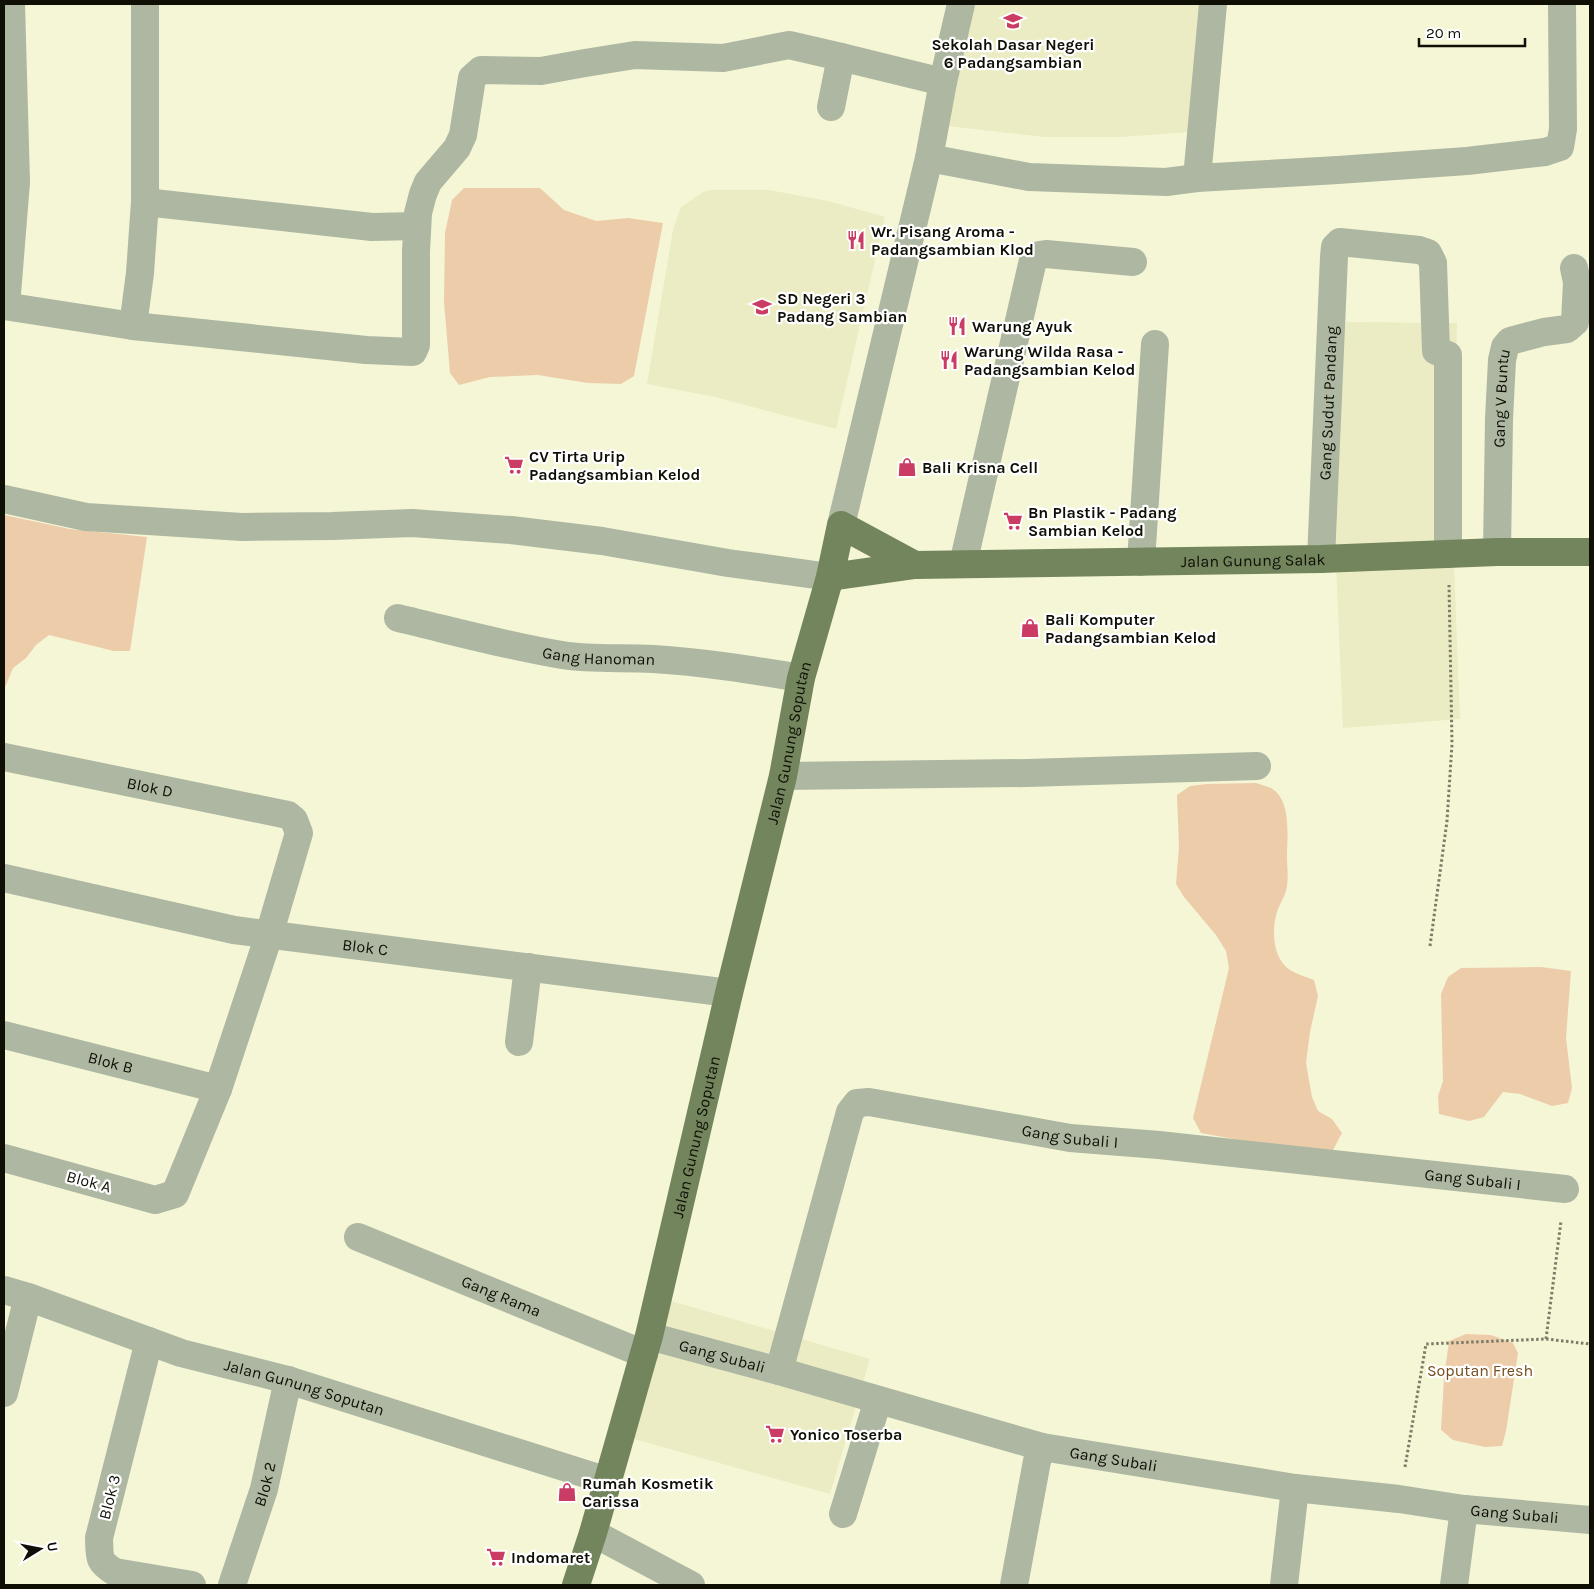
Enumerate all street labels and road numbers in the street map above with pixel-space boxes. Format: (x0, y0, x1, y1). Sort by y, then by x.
street label: Gang Sudut Pandang (1315, 326, 1341, 481)
street label: Gang V Buntu (1490, 347, 1514, 448)
street label: Jalan Gunung Salak (1181, 550, 1326, 571)
street label: Gang Hanoman (541, 643, 656, 669)
street label: Jalan Gunung Soputan (762, 659, 815, 826)
street label: Blok D (125, 773, 175, 801)
street label: Blok C (341, 935, 389, 960)
street label: Blok B (86, 1048, 135, 1077)
street label: Jalan Gunung Soputan (668, 1054, 724, 1220)
street label: Gang Subali I (1020, 1121, 1119, 1152)
street label: Gang Subali I (1423, 1165, 1522, 1194)
street label: Blok A (65, 1166, 113, 1197)
street label: Gang Rama (459, 1271, 544, 1321)
street label: Gang Subali (677, 1336, 767, 1377)
street label: Jalan Gunung Soputan (222, 1355, 387, 1420)
street label: Gang Subali (1068, 1443, 1159, 1476)
street label: Blok 2 (250, 1460, 280, 1509)
street label: Blok 3 (95, 1473, 124, 1521)
street label: Gang Subali (1470, 1501, 1560, 1527)

